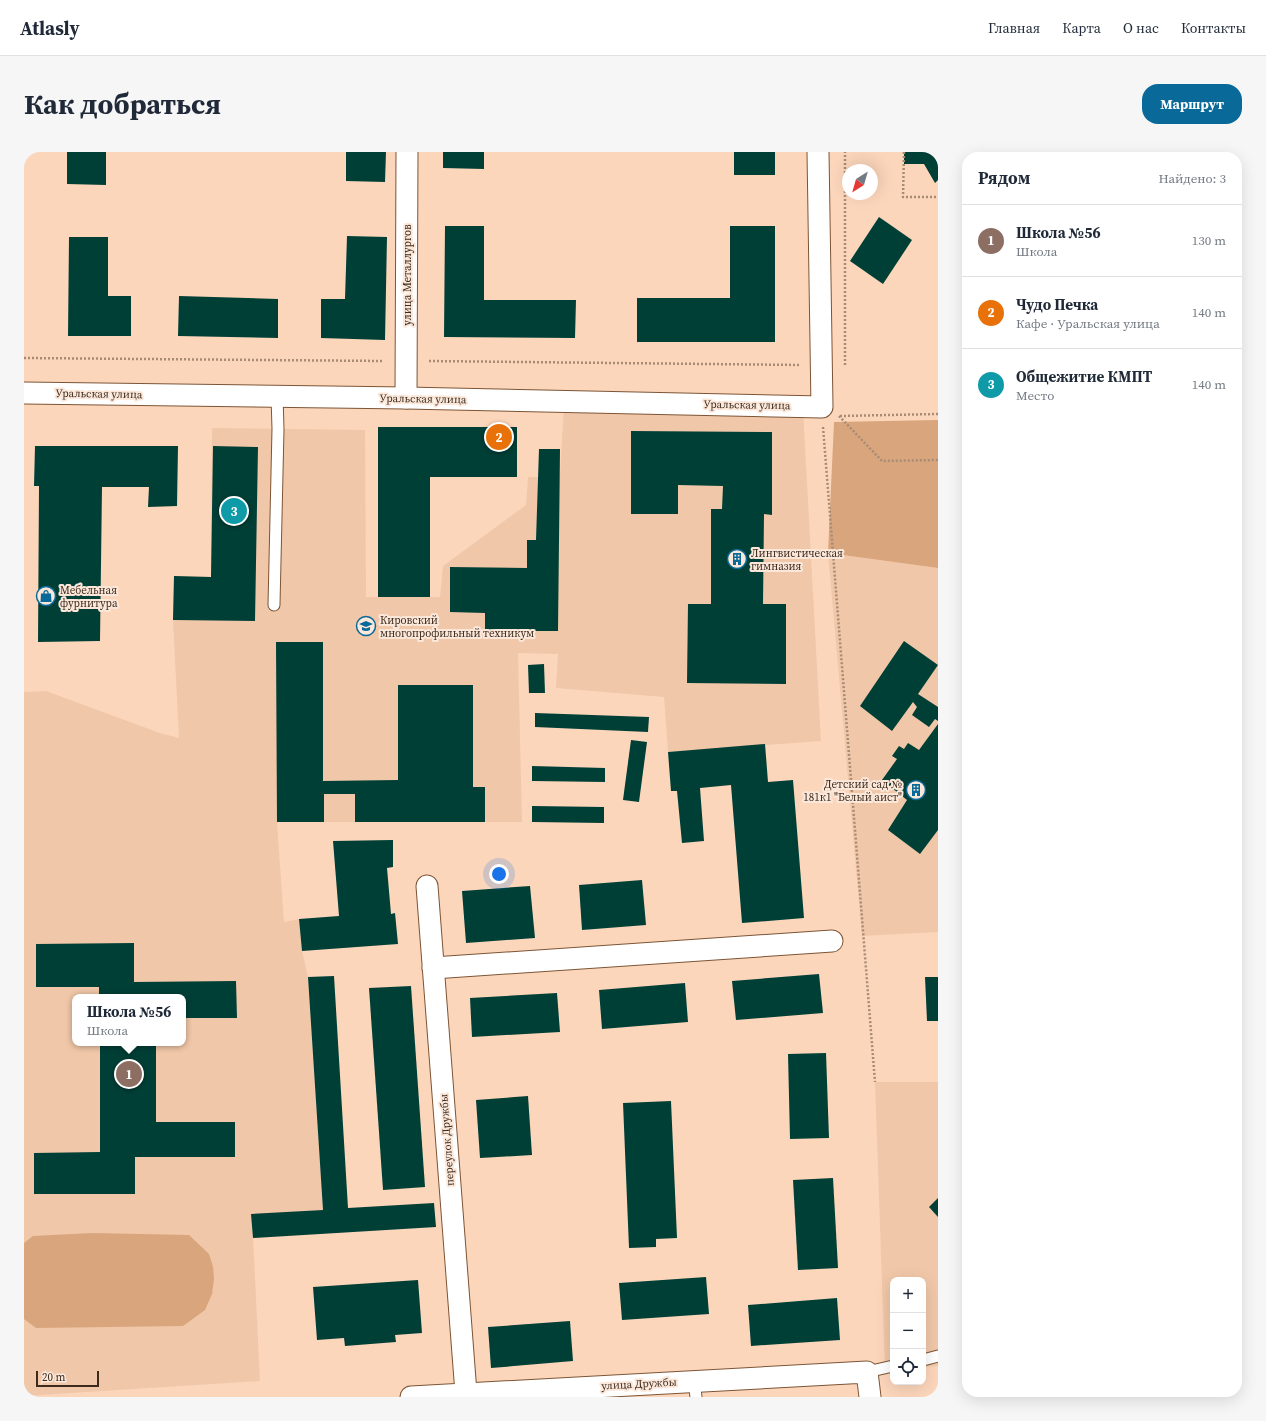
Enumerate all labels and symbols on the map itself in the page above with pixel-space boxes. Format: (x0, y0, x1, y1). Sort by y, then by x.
north arrow (842, 164, 878, 200)
street label: улица Металлургов (400, 224, 415, 326)
street label: Уральская улица (55, 386, 143, 402)
street label: Уральская улица (379, 391, 467, 407)
street label: Уральская улица (703, 397, 791, 413)
pin: 2 (486, 422, 512, 452)
pin: 3 (221, 496, 247, 526)
place label: Лингвистическая гимназия (751, 546, 843, 574)
building icon: Лингвистическая гимназия (726, 548, 748, 570)
place label: Мебельная фурнитура (60, 583, 118, 611)
shop icon: Мебельная фурнитура (35, 585, 57, 607)
place label: Кировский многопрофильный техникум (380, 613, 534, 641)
school or university icon: Кировский многопрофильный техникум (355, 615, 377, 637)
place label: Детский сад № 181к1 "Белый аист" (803, 777, 902, 805)
building icon: Детский сад № 181к1 "Белый аист" (905, 779, 927, 801)
your location (489, 864, 509, 884)
pin: 1 (116, 1059, 142, 1089)
street label: переулок Дружбы (436, 1094, 458, 1186)
scale bar (36, 1369, 99, 1388)
street label: улица Дружбы (601, 1375, 677, 1393)

